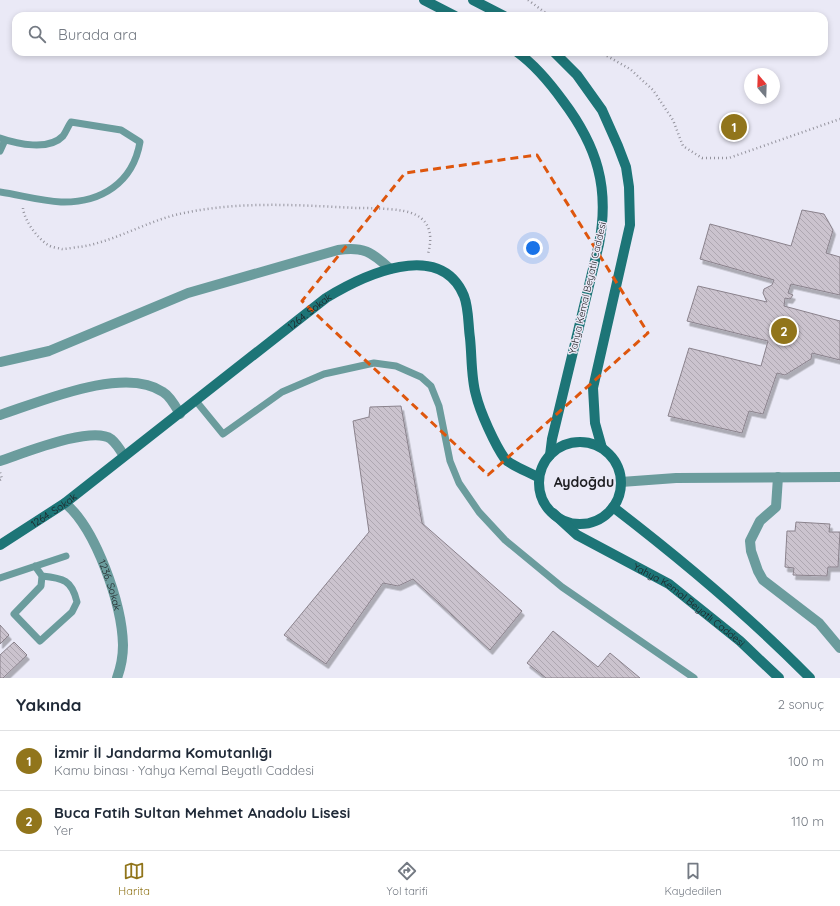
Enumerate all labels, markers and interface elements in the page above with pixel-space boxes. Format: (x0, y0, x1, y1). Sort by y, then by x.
search box (12, 12, 828, 56)
icon: search (26, 23, 48, 45)
text: Burada ara (58, 25, 137, 44)
north arrow (744, 68, 780, 104)
pin: 1 (721, 112, 747, 142)
street label: Yahya Kemal Beyatlı Caddesi (566, 221, 609, 356)
your location (523, 238, 543, 258)
street label: 1264. Sokak (285, 290, 334, 333)
pin: 2 (771, 316, 797, 346)
district label: Aydoğdu (554, 473, 614, 491)
street label: 1264. Sokak (28, 490, 80, 531)
street label: 1236. Sokak (95, 558, 124, 612)
street label: Yahya Kemal Beyatlı Caddesi (631, 560, 748, 649)
text: Yakında (16, 694, 81, 715)
text: 2 sonuç (778, 696, 824, 712)
text: İzmir İl Jandarma Komutanlığı (54, 743, 272, 762)
text: 1 (26, 753, 32, 769)
text: 100 m (788, 753, 824, 769)
text: Kamu binası · Yahya Kemal Beyatlı Caddesi (54, 762, 314, 778)
text: Buca Fatih Sultan Mehmet Anadolu Lisesi (54, 803, 350, 822)
text: 2 (25, 813, 33, 829)
text: 110 m (791, 813, 824, 829)
text: Yer (54, 822, 73, 838)
tab: Harita (118, 860, 150, 898)
tab: Yol tarifi (387, 860, 428, 898)
tab: Kaydedilen (664, 860, 722, 898)

